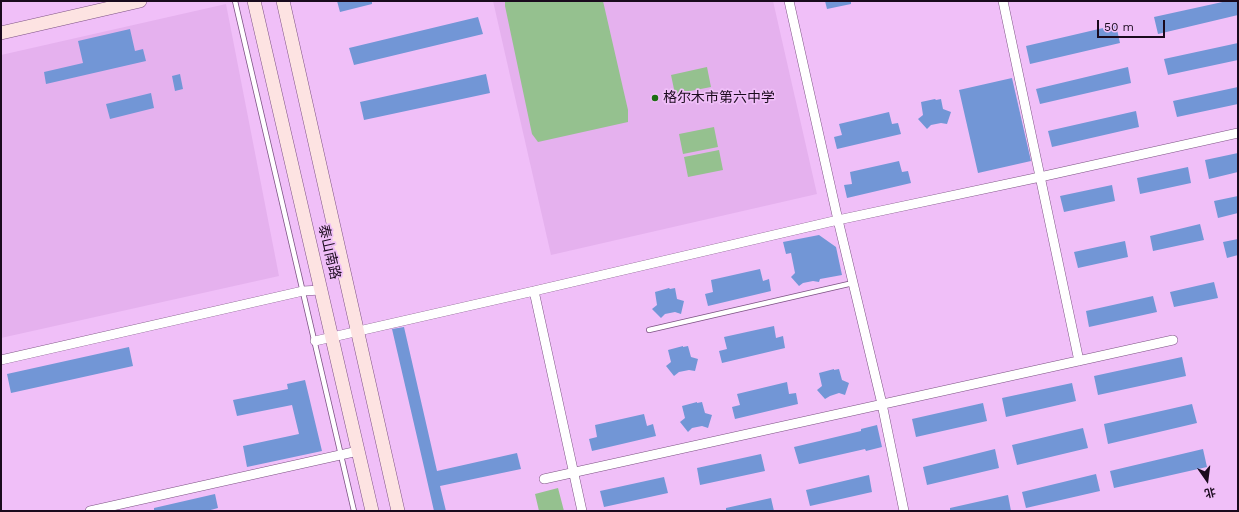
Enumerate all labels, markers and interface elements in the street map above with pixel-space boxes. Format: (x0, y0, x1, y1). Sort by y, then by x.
scale bar (1099, 12, 1167, 38)
text: 50 m (1104, 20, 1134, 34)
place label: 格尔木市第六中学 (663, 90, 775, 106)
marker: 格尔木市第六中学 (650, 93, 660, 103)
street label: 泰山南路 (315, 223, 343, 281)
north arrow (1187, 460, 1227, 500)
text: 北 (1203, 484, 1217, 500)

